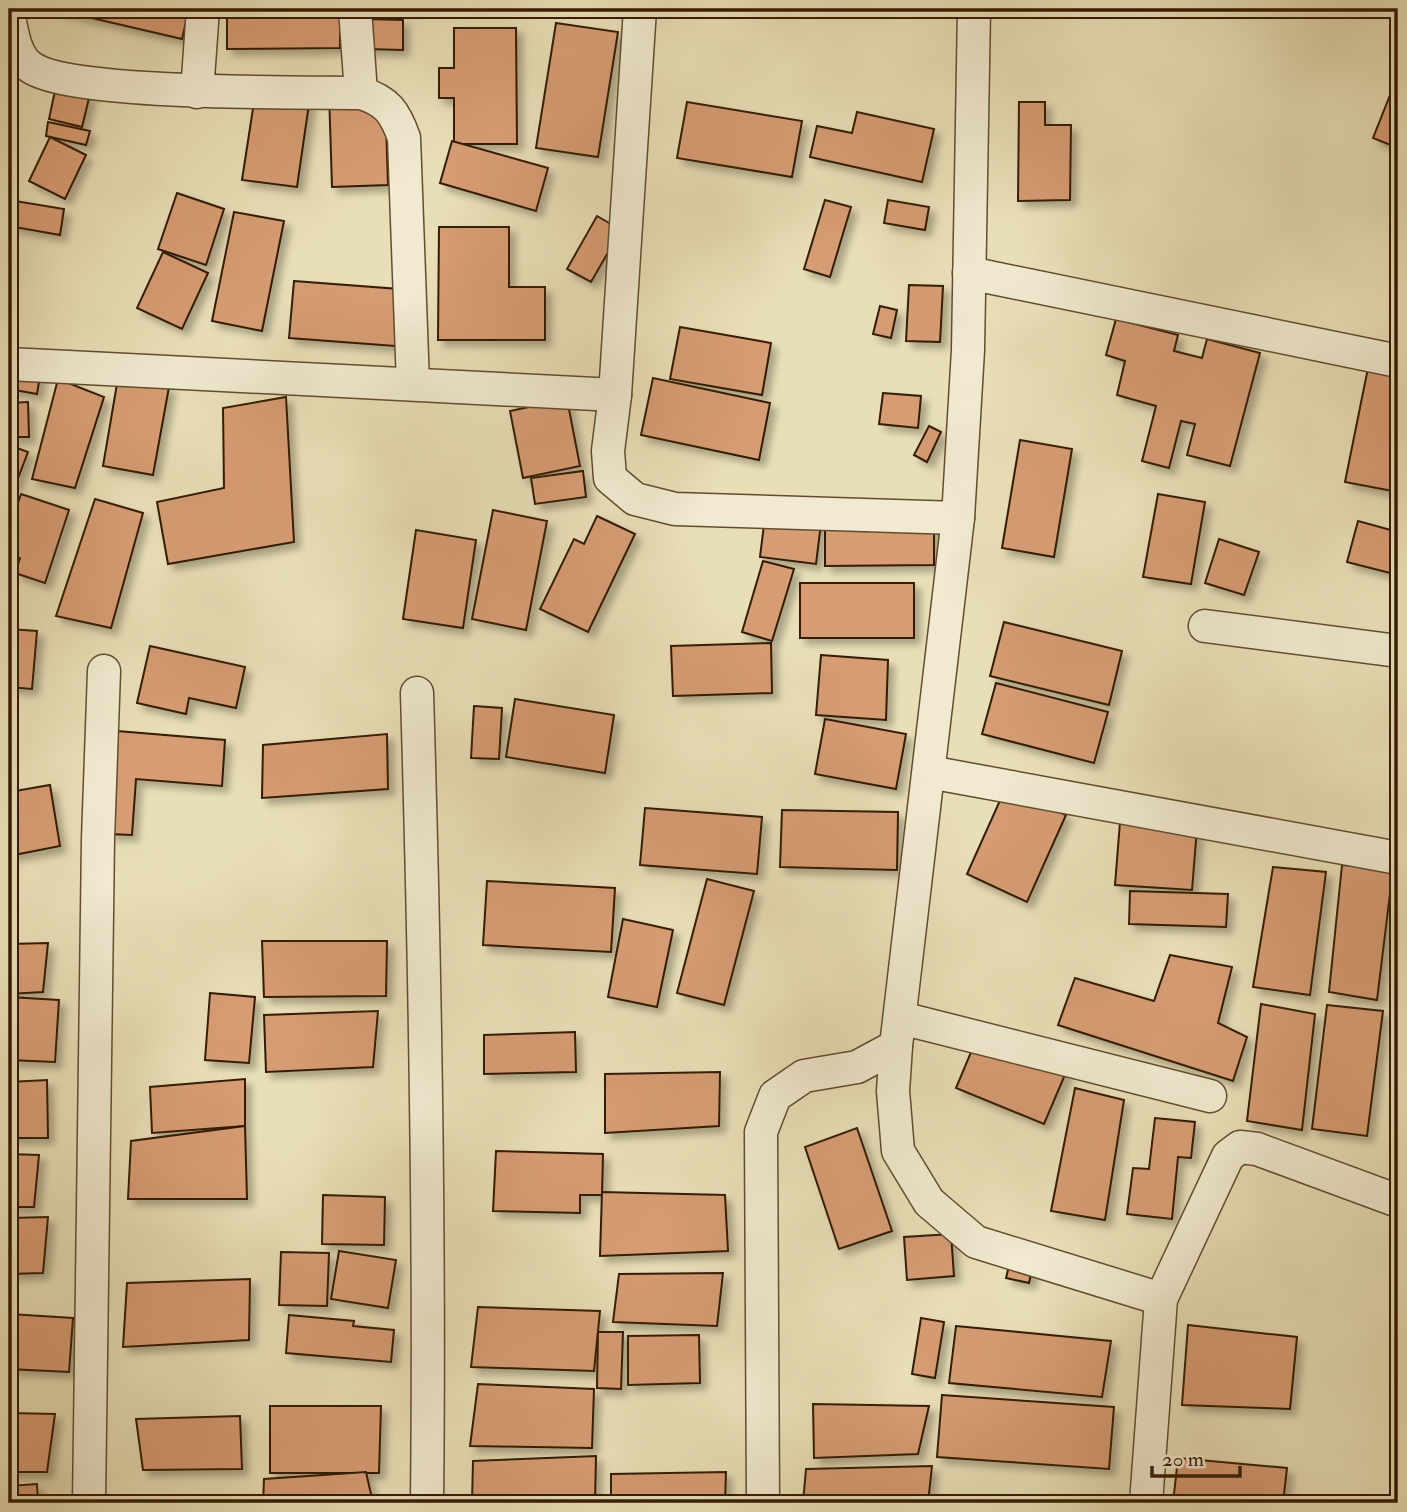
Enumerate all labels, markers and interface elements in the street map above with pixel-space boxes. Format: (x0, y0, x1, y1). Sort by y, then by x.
scale bar (1152, 1435, 1239, 1479)
text: 20 m (1162, 1446, 1204, 1473)

